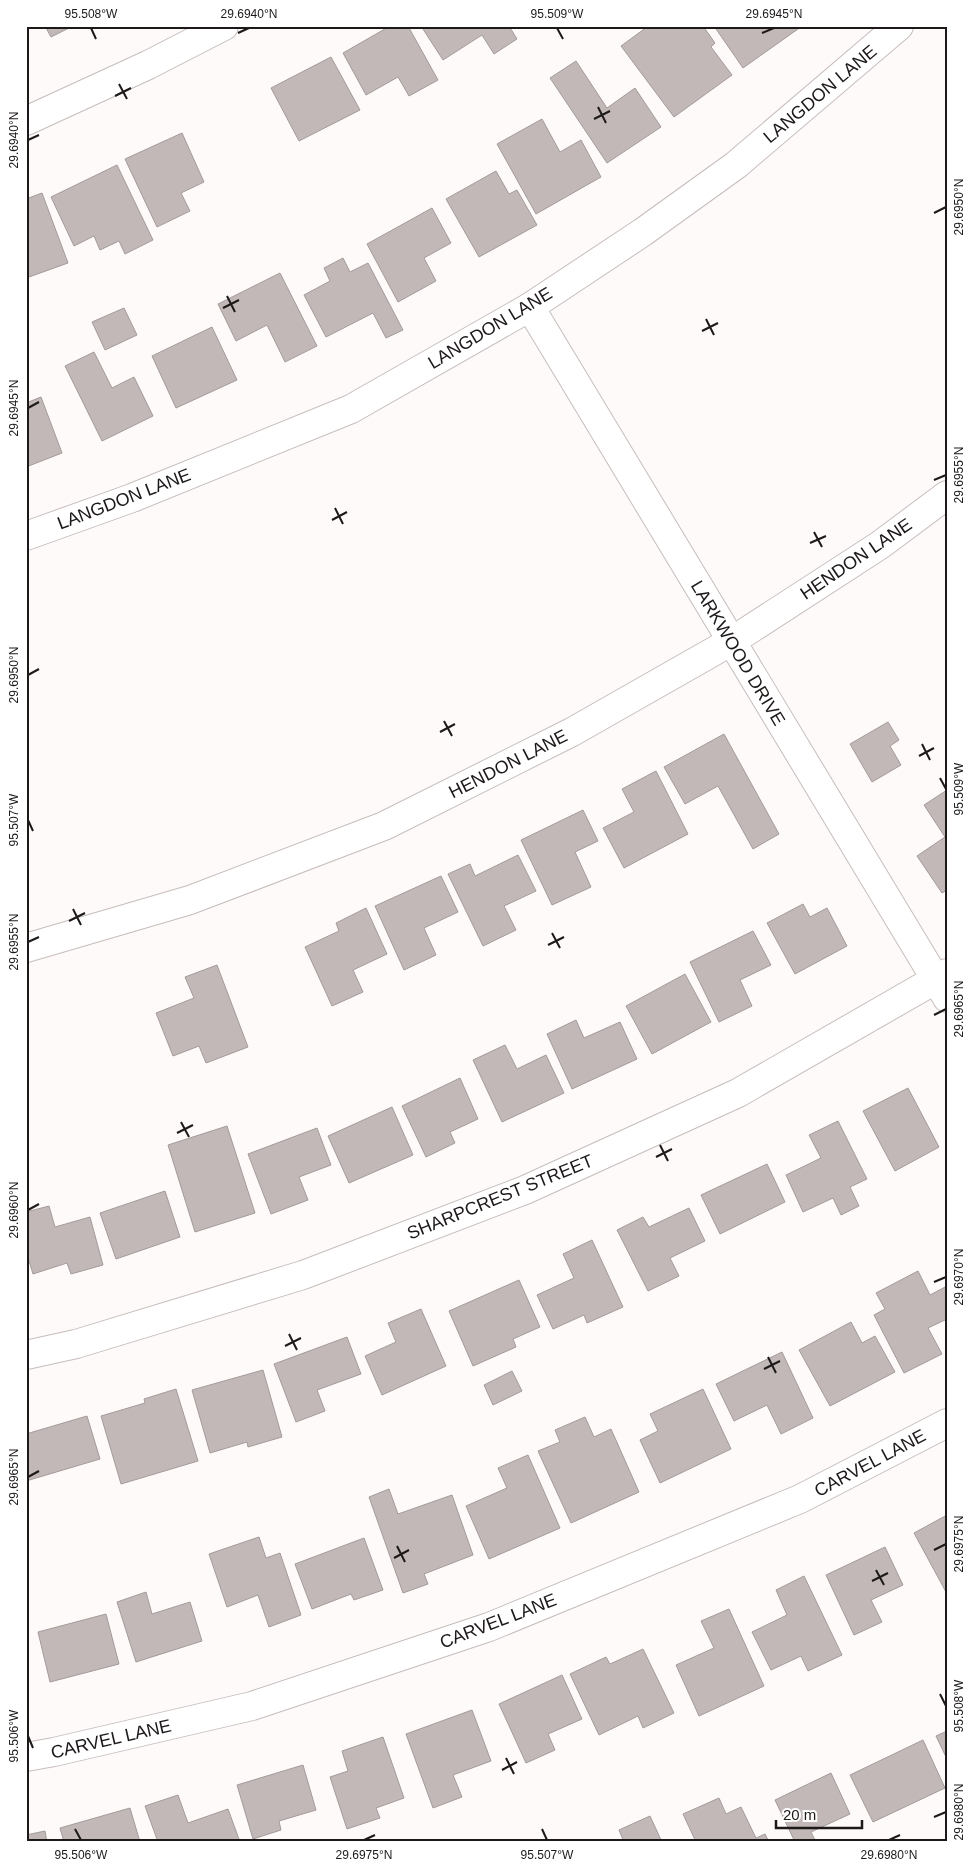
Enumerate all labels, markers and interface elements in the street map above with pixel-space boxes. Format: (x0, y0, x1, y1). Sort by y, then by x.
text: 95.508°W (65, 7, 118, 21)
text: 29.6940°N (221, 7, 277, 21)
text: 95.509°W (531, 7, 584, 21)
text: 29.6945°N (746, 7, 802, 21)
street label: LANGDON LANE (760, 41, 880, 147)
text: 29.6940°N (7, 112, 21, 168)
text: 29.6950°N (952, 179, 966, 235)
street label: LANGDON LANE (424, 283, 556, 373)
text: 29.6945°N (7, 380, 21, 436)
text: 29.6955°N (952, 447, 966, 503)
street label: LANGDON LANE (55, 464, 193, 534)
street label: HENDON LANE (797, 514, 915, 604)
street label: LARKWOOD DRIVE (687, 577, 789, 729)
text: 29.6950°N (7, 647, 21, 703)
street label: HENDON LANE (446, 726, 570, 802)
text: 95.509°W (952, 762, 966, 815)
text: 95.507°W (7, 793, 21, 846)
text: 29.6955°N (7, 914, 21, 970)
text: 29.6965°N (952, 981, 966, 1037)
street label: SHARPCREST STREET (404, 1151, 596, 1243)
text: 29.6960°N (7, 1182, 21, 1238)
text: 29.6970°N (952, 1249, 966, 1305)
street label: CARVEL LANE (811, 1425, 929, 1501)
text: 29.6965°N (7, 1449, 21, 1505)
text: 29.6975°N (952, 1516, 966, 1572)
street label: CARVEL LANE (437, 1590, 559, 1652)
text: 95.508°W (952, 1679, 966, 1732)
text: 95.506°W (7, 1709, 21, 1762)
street label: CARVEL LANE (49, 1715, 173, 1763)
text: 29.6980°N (952, 1784, 966, 1840)
scale bar (776, 1798, 862, 1830)
text: 20 m (783, 1806, 816, 1823)
text: 95.506°W (55, 1848, 108, 1862)
text: 29.6975°N (336, 1848, 392, 1862)
text: 95.507°W (521, 1848, 574, 1862)
text: 29.6980°N (861, 1848, 917, 1862)

